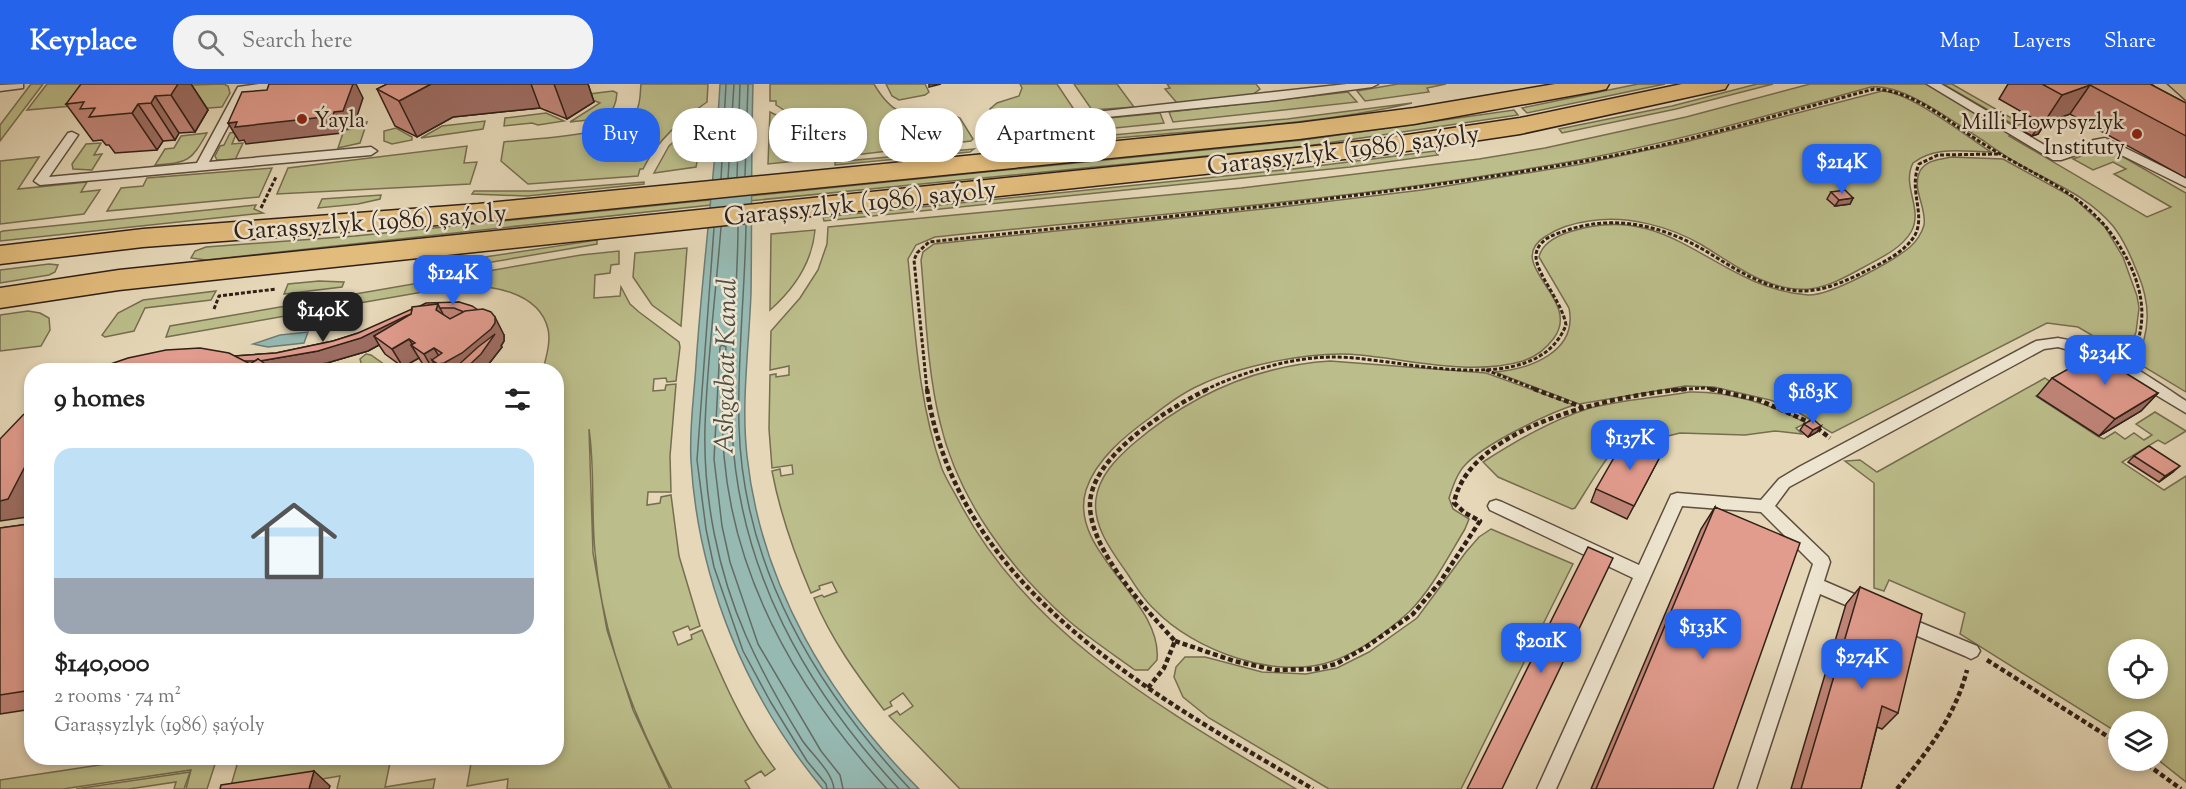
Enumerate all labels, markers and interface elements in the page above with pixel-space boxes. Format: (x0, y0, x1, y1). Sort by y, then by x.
search box (173, 15, 593, 69)
text: Keyplace (30, 22, 137, 62)
icon: search (194, 26, 227, 59)
text: Search here (242, 26, 352, 58)
text: Map (1940, 27, 1980, 57)
text: Layers (2013, 27, 2071, 57)
text: Share (2104, 27, 2156, 57)
place label: Ýayla (314, 105, 365, 138)
chip: Buy (582, 108, 660, 162)
chip: Rent (672, 108, 757, 162)
chip: Filters (769, 108, 867, 162)
chip: New (879, 108, 963, 162)
chip: Apartment (975, 108, 1116, 162)
place label: Milli Howpsyzlyk Instituty (1961, 108, 2125, 165)
marker: Ýayla (295, 112, 309, 126)
street label: Garaşsyzlyk (1986) şaýoly (1205, 116, 1482, 187)
marker: Milli Howpsyzlyk Instituty (2130, 127, 2144, 141)
pin: $214K (1800, 144, 1884, 195)
text: $214K (1816, 149, 1868, 178)
street label: Garaşsyzlyk (1986) şaýoly (722, 172, 999, 237)
street label: Garaşsyzlyk (1986) şaýoly (232, 195, 508, 252)
pin: $124K (411, 255, 495, 306)
text: $124K (427, 260, 479, 289)
water label: Ashgabat Kanal (706, 278, 749, 454)
pin: $140K (281, 292, 365, 343)
text: $140K (297, 297, 349, 326)
pin: $234K (2063, 335, 2147, 386)
text: $234K (2079, 340, 2131, 369)
pin: $183K (1771, 374, 1855, 425)
text: $183K (1788, 379, 1838, 408)
text: 9 homes (54, 381, 145, 418)
icon: filters (501, 383, 534, 416)
pin: $137K (1588, 420, 1672, 471)
text: $137K (1605, 425, 1655, 454)
icon: home (240, 487, 348, 595)
pin: $133K (1661, 609, 1745, 660)
text: $133K (1679, 614, 1727, 643)
pin: $201K (1499, 623, 1583, 674)
text: $201K (1515, 628, 1567, 657)
pin: $274K (1820, 639, 1904, 690)
map controls (2108, 639, 2168, 771)
button: locate (2108, 639, 2168, 699)
text: $274K (1835, 644, 1889, 673)
text: $140,000 (54, 646, 150, 683)
text: 2 rooms · 74 m² (54, 683, 181, 712)
button: layers (2108, 711, 2168, 771)
text: Garaşsyzlyk (1986) şaýoly (54, 712, 265, 741)

